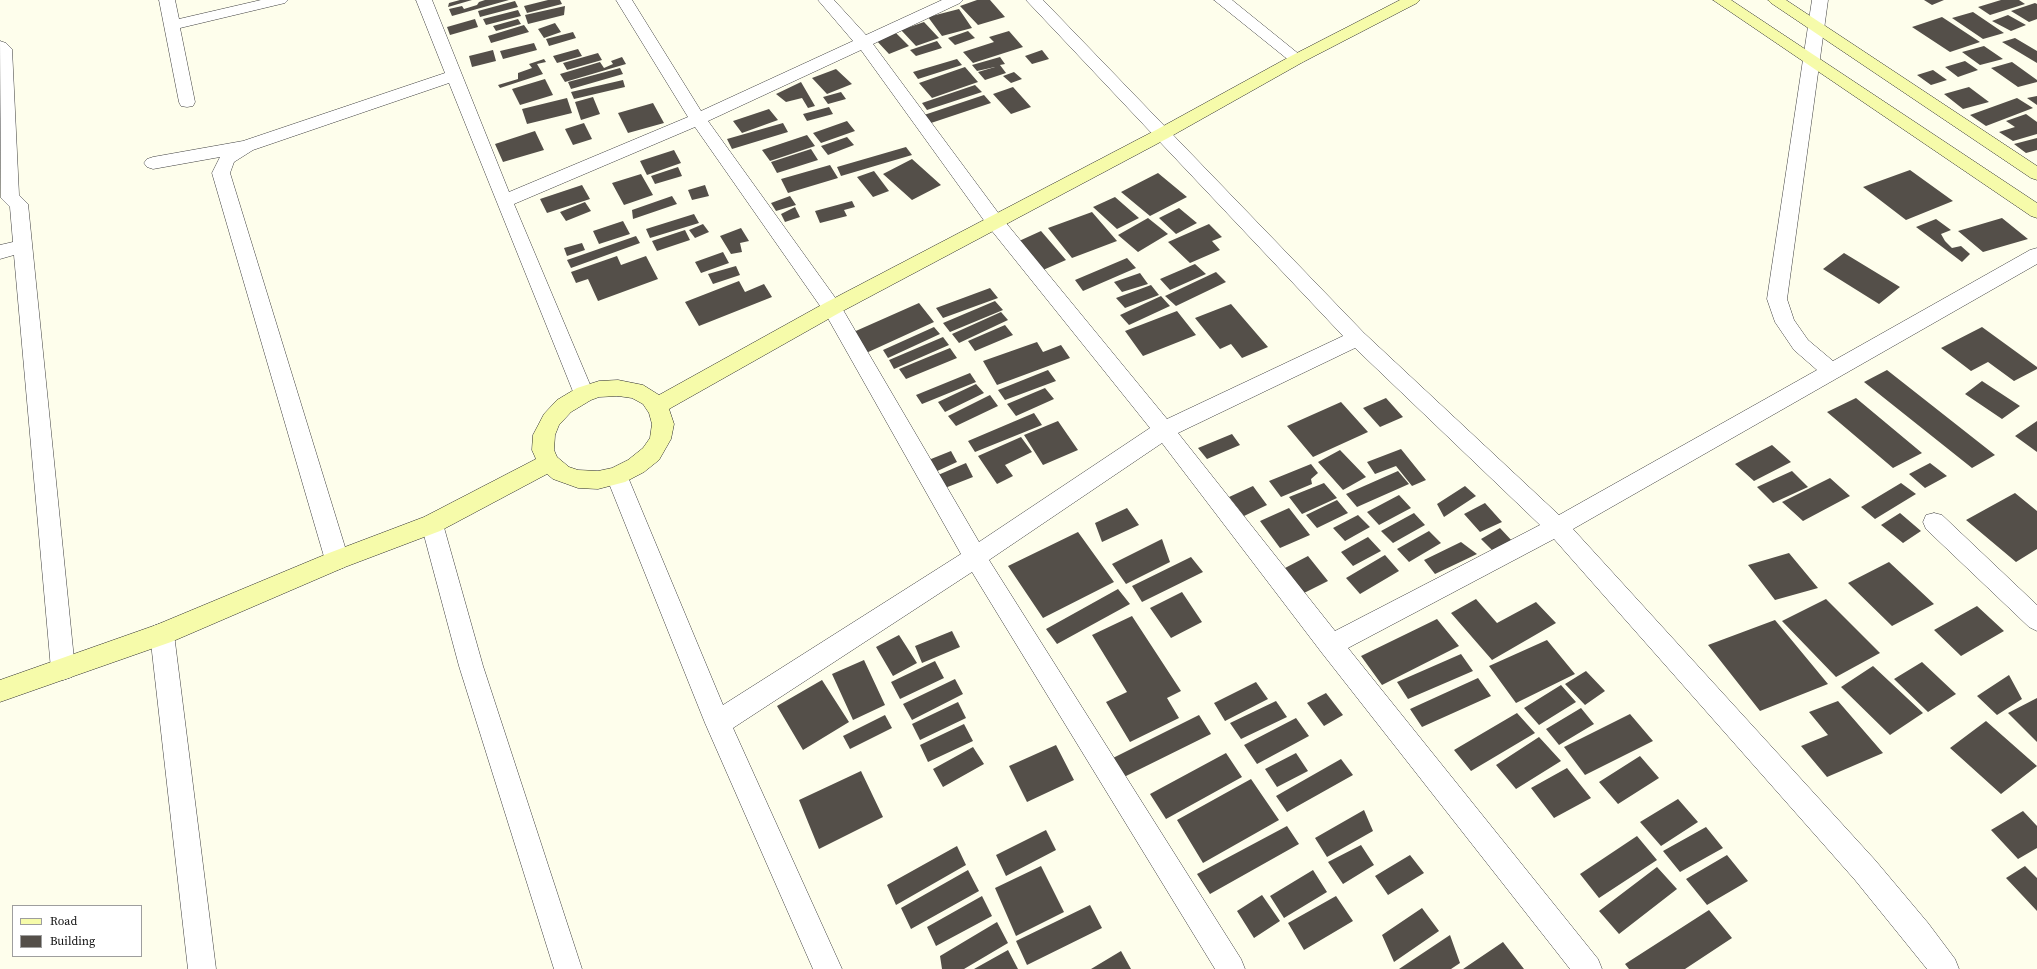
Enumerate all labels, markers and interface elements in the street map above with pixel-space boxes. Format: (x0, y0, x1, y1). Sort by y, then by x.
legend (12, 905, 142, 957)
text: Road (50, 913, 77, 929)
text: Building (50, 933, 95, 949)

